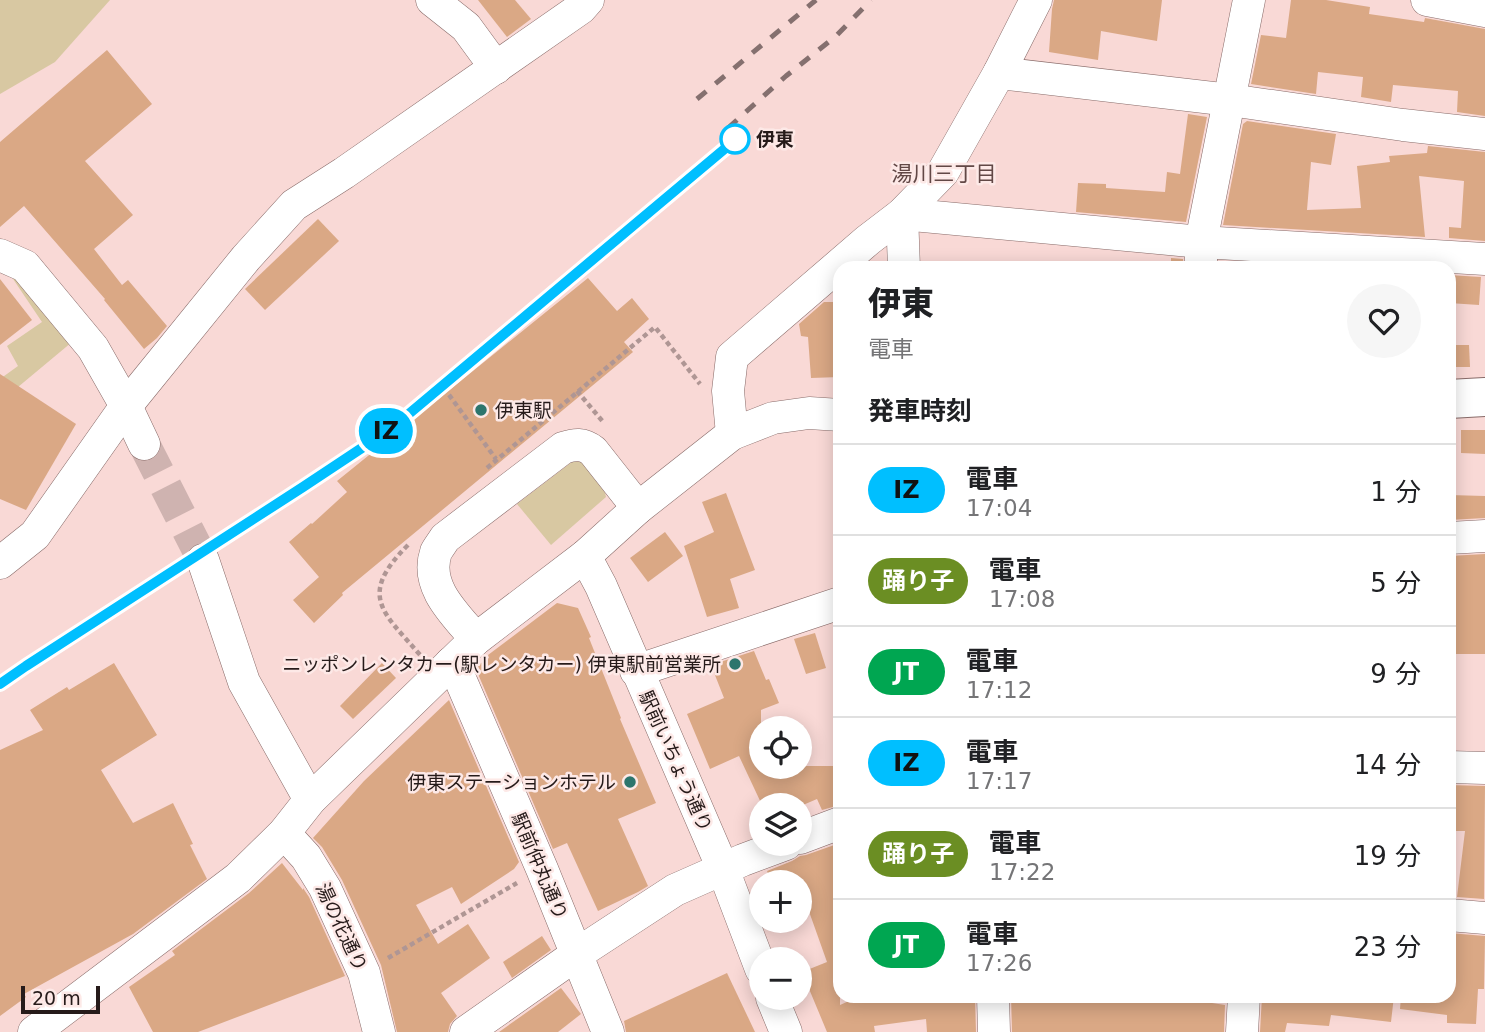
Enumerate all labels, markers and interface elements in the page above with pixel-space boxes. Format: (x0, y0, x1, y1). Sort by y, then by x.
marker: 伊東 (720, 124, 750, 154)
place label: 伊東 (756, 128, 794, 150)
district label: 湯川三丁目 (892, 162, 997, 186)
text: 伊東 (868, 284, 934, 323)
button: heart (1347, 284, 1421, 358)
text: 電車 (868, 336, 914, 362)
text: 発車時刻 (868, 396, 972, 426)
place label: 伊東駅 (495, 399, 552, 421)
marker: 伊東駅 (473, 402, 489, 418)
line badge: IZ (354, 408, 418, 454)
text: IZ (373, 417, 399, 445)
text: 電車 (966, 464, 1018, 494)
text: IZ (893, 476, 920, 504)
text: 1 分 (1370, 477, 1421, 507)
text: 17:04 (966, 495, 1032, 521)
text: 電車 (989, 555, 1041, 585)
text: 踊り子 (882, 567, 954, 595)
text: 5 分 (1370, 568, 1421, 598)
text: 17:08 (989, 586, 1055, 612)
text: 電車 (966, 646, 1018, 676)
place label: ニッポンレンタカー(駅レンタカー) 伊東駅前営業所 (282, 653, 721, 675)
marker: ニッポンレンタカー(駅レンタカー) 伊東駅前営業所 (727, 656, 743, 672)
text: JT (894, 658, 919, 686)
text: 9 分 (1370, 659, 1421, 689)
text: 17:12 (966, 677, 1032, 703)
street label: 駅前いちょう通り (635, 687, 717, 835)
map controls (749, 716, 812, 1010)
button: locate (749, 716, 812, 779)
text: 電車 (966, 737, 1018, 767)
text: IZ (893, 749, 920, 777)
text: 14 分 (1354, 750, 1421, 780)
text: 17:17 (966, 768, 1032, 794)
place label: 伊東ステーションホテル (407, 771, 616, 793)
marker: 伊東ステーションホテル (622, 774, 638, 790)
button: layers (749, 793, 812, 856)
street label: 駅前仲丸通り (508, 809, 572, 923)
text: 電車 (989, 828, 1041, 858)
text: 踊り子 (882, 840, 954, 868)
text: 19 分 (1354, 841, 1421, 871)
text: 17:22 (989, 859, 1055, 885)
button: + (749, 870, 812, 933)
street label: 湯の花通り (312, 879, 372, 975)
text: 電車 (966, 919, 1018, 949)
text: JT (894, 931, 919, 959)
text: 23 分 (1354, 932, 1421, 962)
button: − (749, 947, 812, 1010)
text: 17:26 (966, 950, 1032, 976)
scale bar (21, 983, 100, 1015)
text: 20 m (32, 987, 81, 1009)

